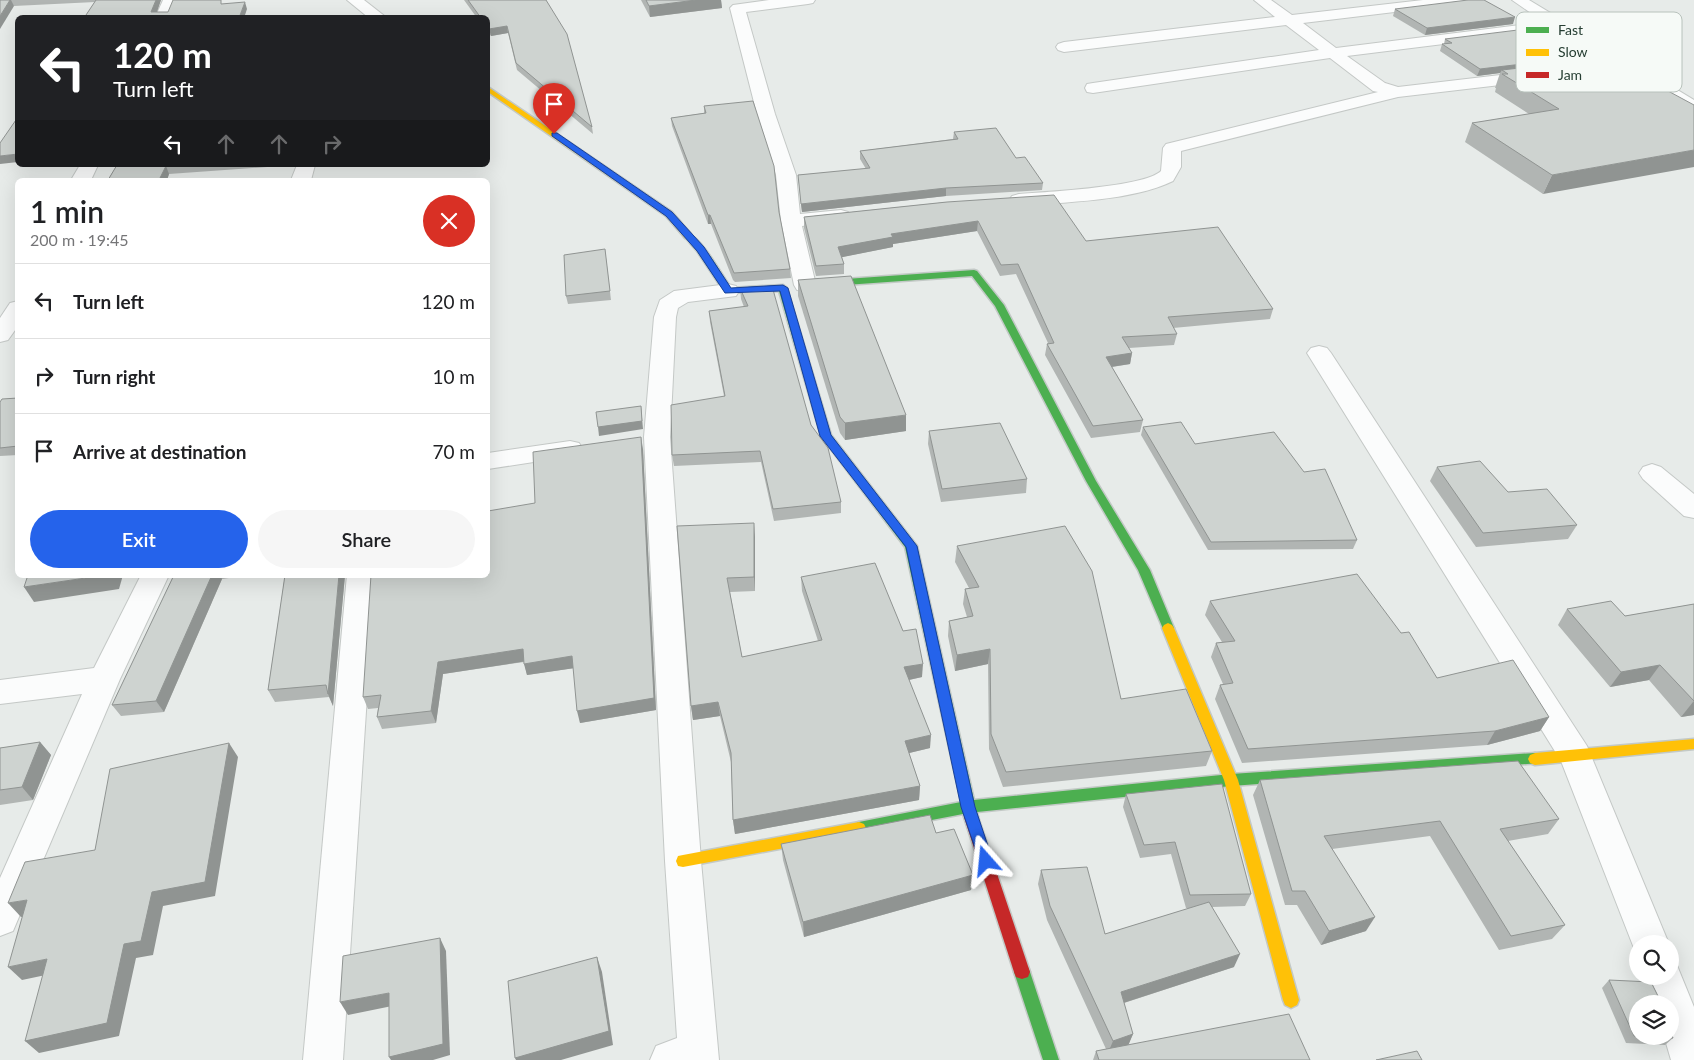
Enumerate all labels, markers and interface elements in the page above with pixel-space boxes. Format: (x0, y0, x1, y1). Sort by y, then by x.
legend (1516, 12, 1682, 92)
text: Fast (1558, 21, 1583, 38)
text: 120 m (113, 33, 212, 75)
icon: left (30, 35, 95, 100)
text: Slow (1558, 43, 1588, 60)
text: Jam (1558, 66, 1582, 83)
text: Turn left (113, 75, 194, 102)
pin (533, 83, 575, 134)
icon: arrive (540, 90, 568, 118)
icon: left (159, 130, 187, 158)
icon: ahead (212, 130, 240, 158)
icon: ahead (265, 130, 293, 158)
icon: right (318, 130, 346, 158)
text: 1 min (30, 193, 104, 229)
button: close (423, 195, 475, 247)
text: 200 m · 19:45 (30, 230, 129, 249)
icon: left (30, 287, 58, 315)
text: Turn left (73, 290, 144, 313)
text: 120 m (421, 290, 475, 313)
icon: right (30, 362, 58, 390)
text: Turn right (73, 365, 155, 388)
text: 10 m (432, 365, 475, 388)
icon: arrive (30, 437, 58, 465)
text: Arrive at destination (73, 440, 246, 463)
text: 70 m (432, 440, 475, 463)
button: Exit (30, 510, 248, 568)
button: Share (258, 510, 475, 568)
position arrow (959, 834, 1011, 886)
map controls (1629, 935, 1679, 1045)
button: search (1629, 935, 1679, 985)
button: layers (1629, 995, 1679, 1045)

